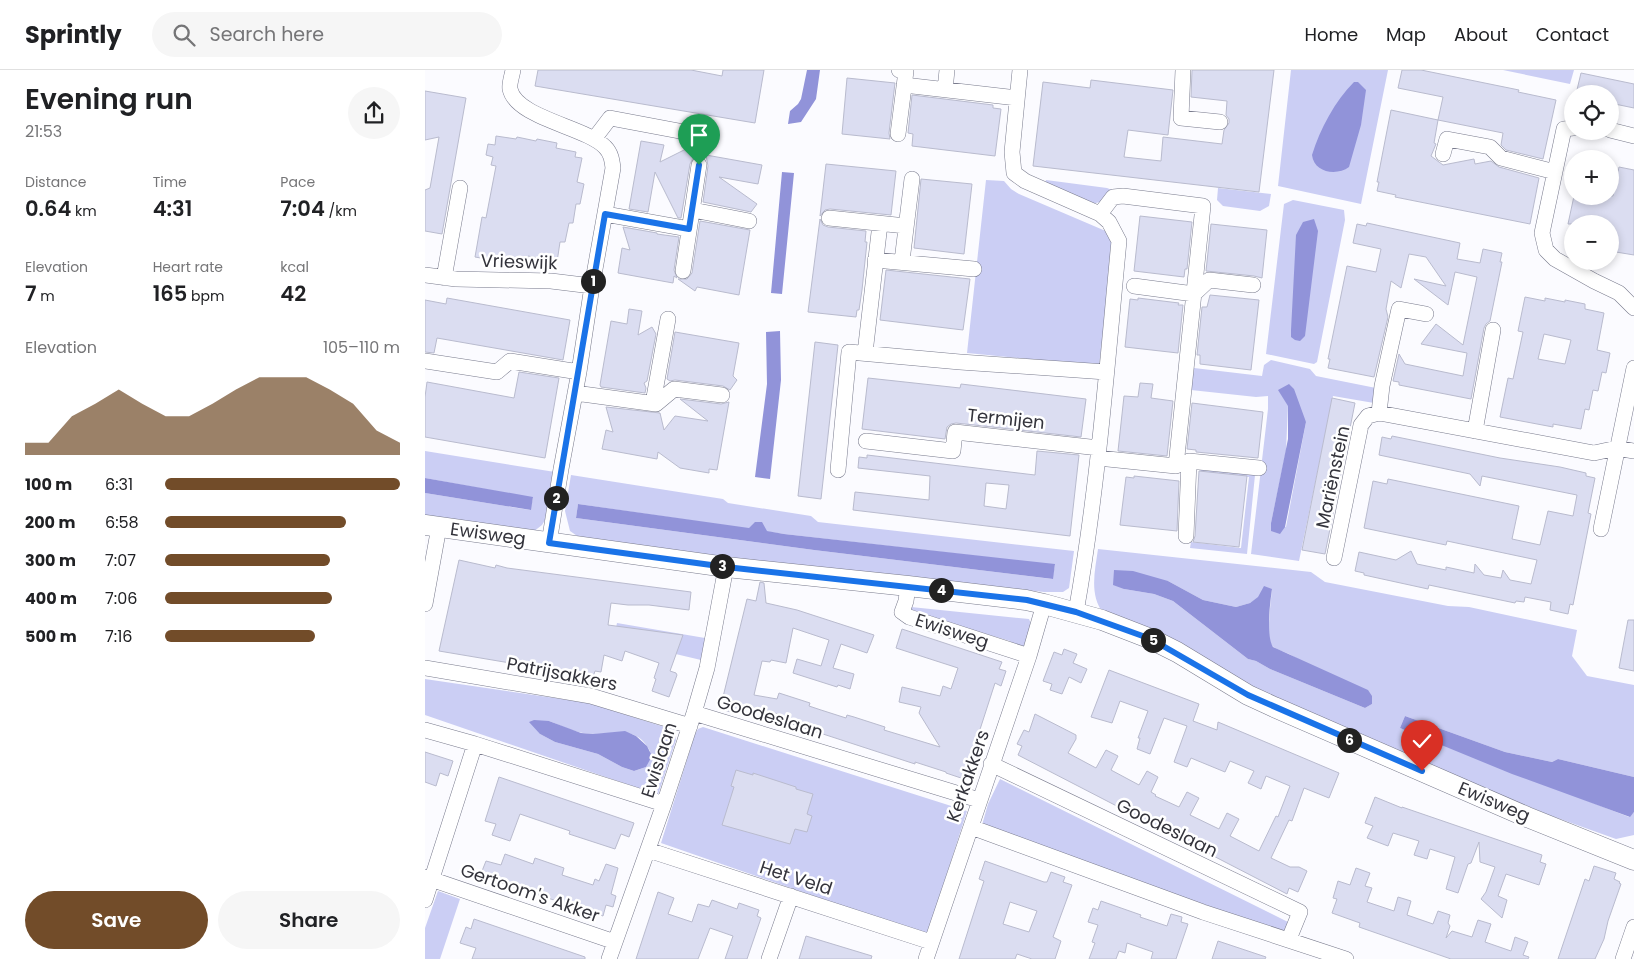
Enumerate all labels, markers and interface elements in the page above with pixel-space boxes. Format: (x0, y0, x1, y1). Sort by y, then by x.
search box (152, 12, 502, 57)
text: Sprintly (25, 18, 122, 51)
icon: search (170, 21, 198, 49)
text: Search here (210, 21, 324, 48)
text: Home (1304, 22, 1358, 47)
text: Map (1386, 22, 1426, 47)
text: About (1454, 22, 1508, 47)
text: Contact (1536, 22, 1609, 47)
text: Evening run (25, 80, 193, 119)
map controls (1564, 85, 1619, 270)
button: locate (1564, 85, 1619, 140)
button: share (348, 87, 400, 139)
pin (678, 114, 720, 165)
text: 21:53 (25, 120, 62, 143)
icon: arrive (685, 121, 713, 149)
button: + (1564, 150, 1619, 205)
text: Distance (25, 172, 86, 192)
text: Time (153, 172, 187, 192)
text: Pace (280, 172, 315, 192)
text: 0.64 (25, 194, 71, 223)
text: 4:31 (153, 194, 192, 223)
text: 7:04 (280, 194, 325, 223)
text: km (71, 201, 97, 221)
text: /km (325, 201, 357, 221)
button: − (1564, 215, 1619, 270)
street label: Vrieswijk (480, 248, 559, 275)
text: Elevation (25, 257, 88, 277)
text: Heart rate (153, 257, 223, 277)
text: kcal (280, 257, 309, 277)
pin: 1 (581, 268, 605, 294)
text: 1 (591, 271, 596, 291)
text: 7 (25, 279, 37, 308)
text: 165 (153, 279, 187, 308)
text: 42 (280, 279, 306, 308)
text: m (37, 286, 55, 306)
text: bpm (187, 286, 224, 306)
text: Elevation (25, 336, 97, 359)
text: 105–110 m (323, 336, 400, 359)
street label: Termijen (966, 402, 1046, 435)
street label: Mariënstein (1309, 423, 1356, 531)
text: 100 m (25, 473, 72, 496)
text: 6:31 (105, 473, 133, 496)
pin: 2 (543, 486, 569, 510)
text: 2 (553, 488, 561, 508)
text: 200 m (25, 511, 75, 534)
text: 6:58 (105, 511, 139, 534)
street label: Ewisweg (449, 516, 527, 551)
text: 300 m (25, 549, 76, 572)
text: 7:07 (105, 549, 136, 572)
pin: 3 (709, 554, 735, 578)
text: 3 (718, 556, 727, 576)
pin: 4 (929, 578, 953, 602)
text: 4 (937, 580, 946, 600)
text: 400 m (25, 587, 77, 610)
text: 7:06 (105, 587, 137, 610)
street label: Ewisweg (912, 607, 992, 654)
text: 500 m (25, 625, 77, 648)
text: 7:16 (105, 625, 132, 648)
pin: 5 (1141, 628, 1165, 652)
text: 5 (1149, 630, 1158, 650)
street label: Patrijsakkers (505, 651, 620, 696)
street label: Goodeslaan (714, 688, 826, 745)
street label: Ewislaan (635, 719, 682, 801)
pin (1401, 720, 1443, 771)
street label: Kerkakkers (940, 726, 995, 825)
icon: check (1408, 727, 1436, 755)
pin: 6 (1337, 728, 1361, 752)
text: 6 (1345, 730, 1354, 750)
street label: Ewisweg (1454, 775, 1534, 828)
street label: Goodeslaan (1112, 792, 1222, 863)
street label: Het Veld (757, 854, 836, 901)
street label: Gertoom's Akker (457, 857, 603, 928)
button: Save (25, 891, 208, 949)
button: Share (218, 891, 400, 949)

